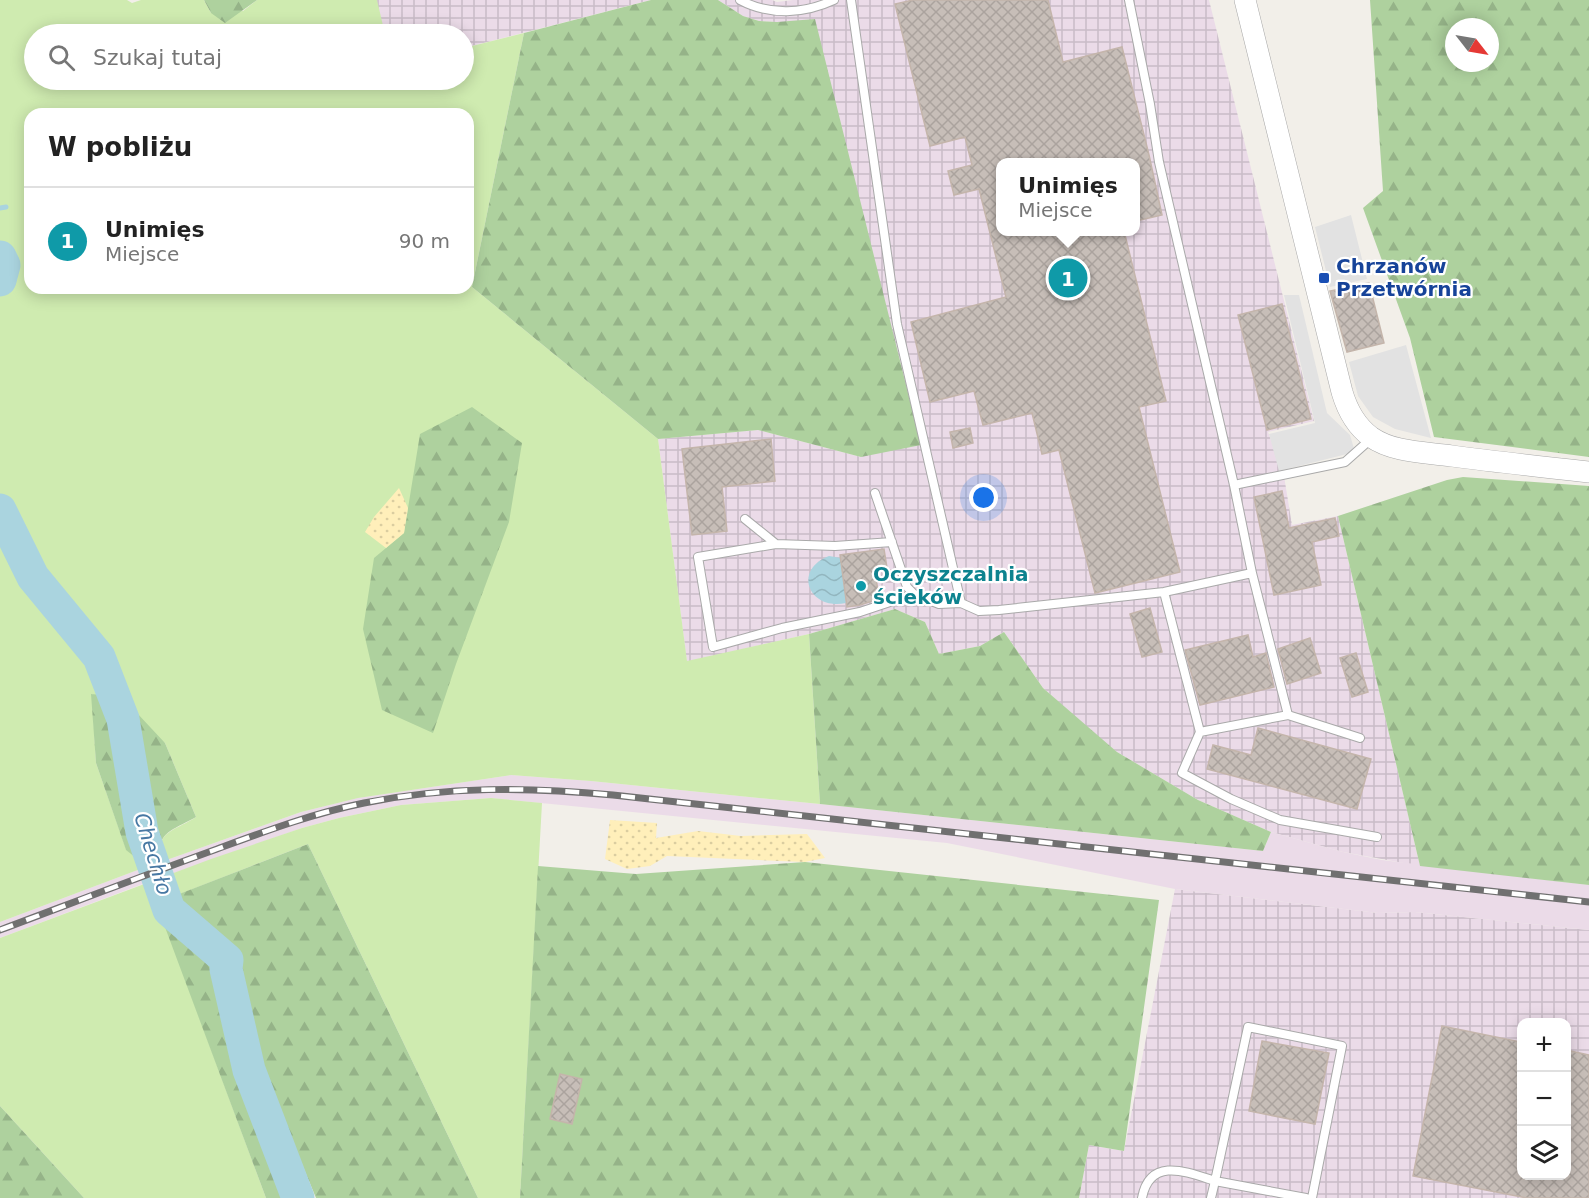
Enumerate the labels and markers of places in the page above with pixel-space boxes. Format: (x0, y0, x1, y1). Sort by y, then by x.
place label: Chrzanów Przetwórnia (1336, 254, 1472, 301)
pin: 1 (1048, 256, 1088, 300)
marker: Chrzanów Przetwórnia (1317, 271, 1331, 285)
place label: Oczyszczalnia ścieków (873, 562, 1029, 609)
marker: Oczyszczalnia ścieków (854, 579, 868, 593)

